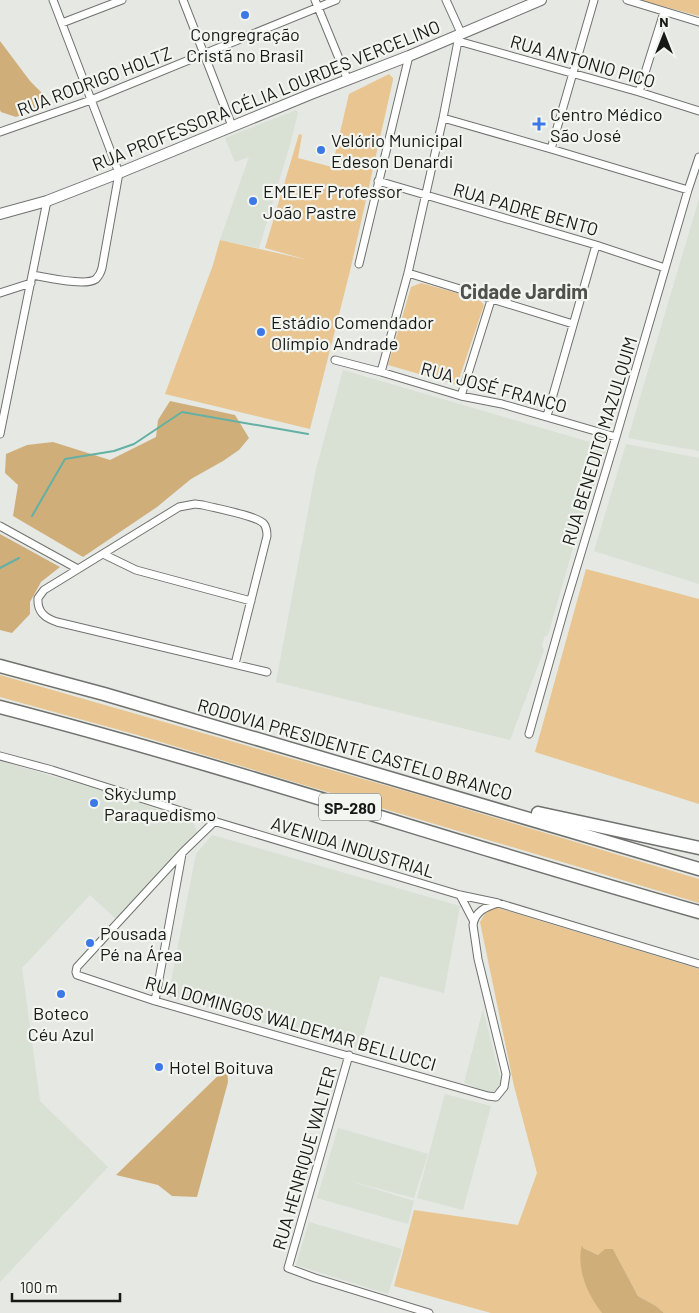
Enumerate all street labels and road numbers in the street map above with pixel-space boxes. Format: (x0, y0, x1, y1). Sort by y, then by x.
street label: RUA PROFESSORA CÉLIA LOURDES VERCELINO (89, 15, 443, 175)
street label: RUA ANTONIO PICO (508, 30, 658, 92)
street label: RUA RODRIGO HOLTZ (14, 41, 174, 121)
street label: RUA PADRE BENTO (451, 178, 601, 240)
street label: RUA BENEDITO MAZULQUIM (557, 334, 641, 548)
street label: RUA JOSÉ FRANCO (418, 357, 570, 417)
street label: RODOVIA PRESIDENTE CASTELO BRANCO (195, 693, 515, 805)
road number: SP-280 (319, 794, 381, 820)
street label: AVENIDA INDUSTRIAL (269, 812, 437, 882)
street label: RUA DOMINGOS WALDEMAR BELLUCCI (143, 971, 439, 1075)
street label: RUA HENRIQUE WALTER (267, 1064, 341, 1252)

